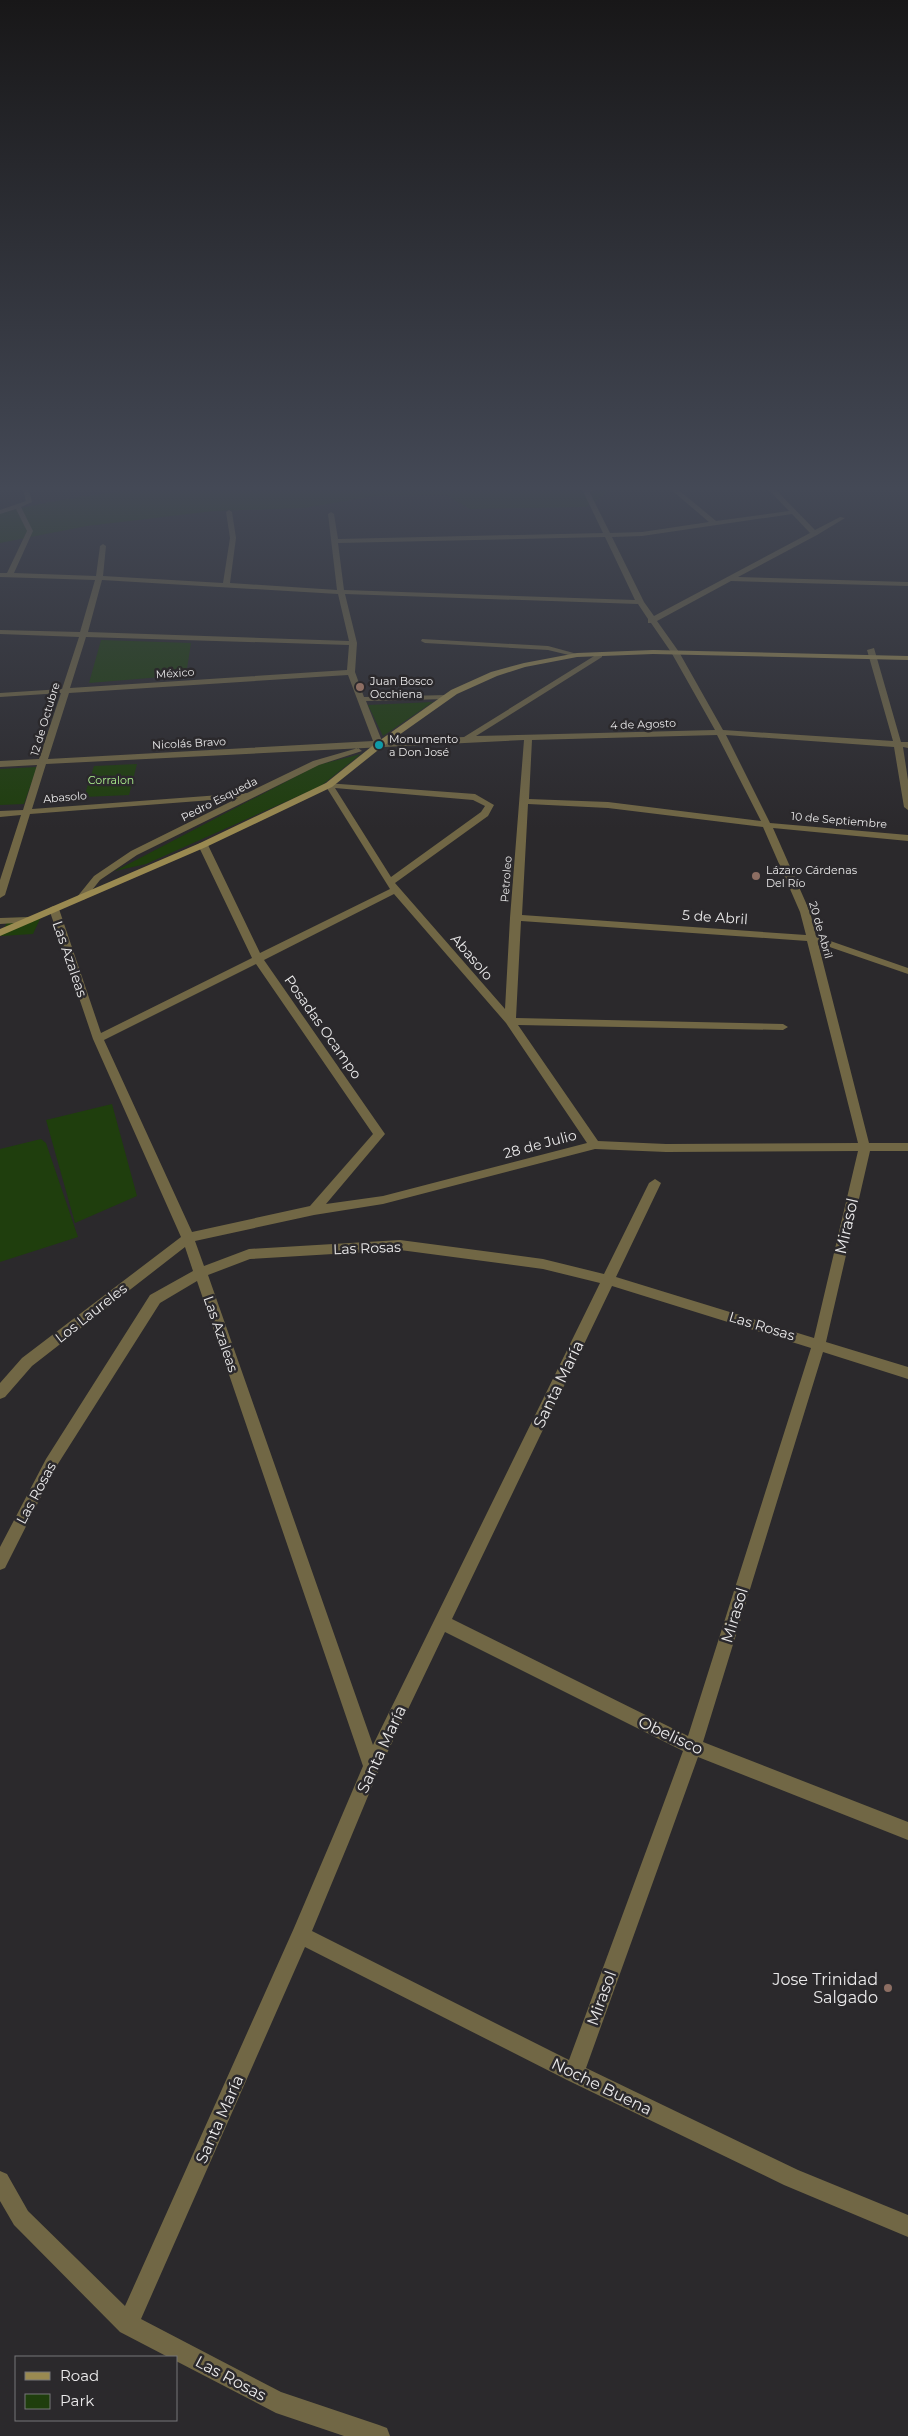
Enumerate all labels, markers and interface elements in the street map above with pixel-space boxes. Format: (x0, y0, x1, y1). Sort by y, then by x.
street label: México (155, 665, 195, 681)
place label: Juan Bosco Occhiena (369, 674, 433, 701)
street label: 12 de Octubre (27, 680, 63, 757)
marker: Juan Bosco Occhiena (354, 681, 366, 693)
street label: 4 de Agosto (610, 716, 676, 732)
place label: Monumento a Don José (389, 732, 458, 759)
street label: Nicolás Bravo (152, 734, 226, 752)
marker: Monumento a Don José (373, 739, 385, 751)
park label: Corralon (88, 773, 134, 787)
street label: Pedro Esqueda (178, 774, 260, 824)
street label: Abasolo (43, 788, 88, 806)
street label: 10 de Septiembre (791, 809, 888, 831)
street label: Petroleo (497, 855, 515, 903)
place label: Lázaro Cárdenas Del Río (766, 863, 858, 890)
marker: Lázaro Cárdenas Del Río (750, 870, 762, 882)
street label: 20 de Abril (806, 900, 836, 960)
street label: 5 de Abril (682, 906, 748, 928)
street label: Las Azaleas (49, 918, 92, 1000)
street label: Abasolo (447, 930, 497, 984)
street label: Posadas Ocampo (280, 971, 366, 1083)
street label: 28 de Julio (501, 1126, 579, 1162)
street label: Mirasol (831, 1196, 862, 1256)
street label: Las Rosas (333, 1238, 401, 1258)
street label: Los Laureles (51, 1279, 131, 1347)
street label: Las Azaleas (200, 1293, 243, 1375)
street label: Las Rosas (727, 1307, 797, 1345)
street label: Santa María (529, 1338, 588, 1431)
street label: Las Rosas (12, 1459, 60, 1527)
street label: Mirasol (717, 1585, 752, 1645)
street label: Santa María (353, 1702, 410, 1796)
street label: Obelisco (635, 1712, 706, 1759)
street label: Mirasol (583, 1968, 620, 2028)
place label: Jose Trinidad Salgado (771, 1970, 878, 2007)
marker: Jose Trinidad Salgado (882, 1982, 894, 1994)
street label: Noche Buena (548, 2054, 655, 2119)
street label: Santa María (192, 2072, 247, 2166)
street label: Las Rosas (192, 2352, 270, 2405)
legend (15, 2356, 178, 2421)
text: Road (60, 2366, 99, 2385)
text: Park (60, 2391, 94, 2410)

